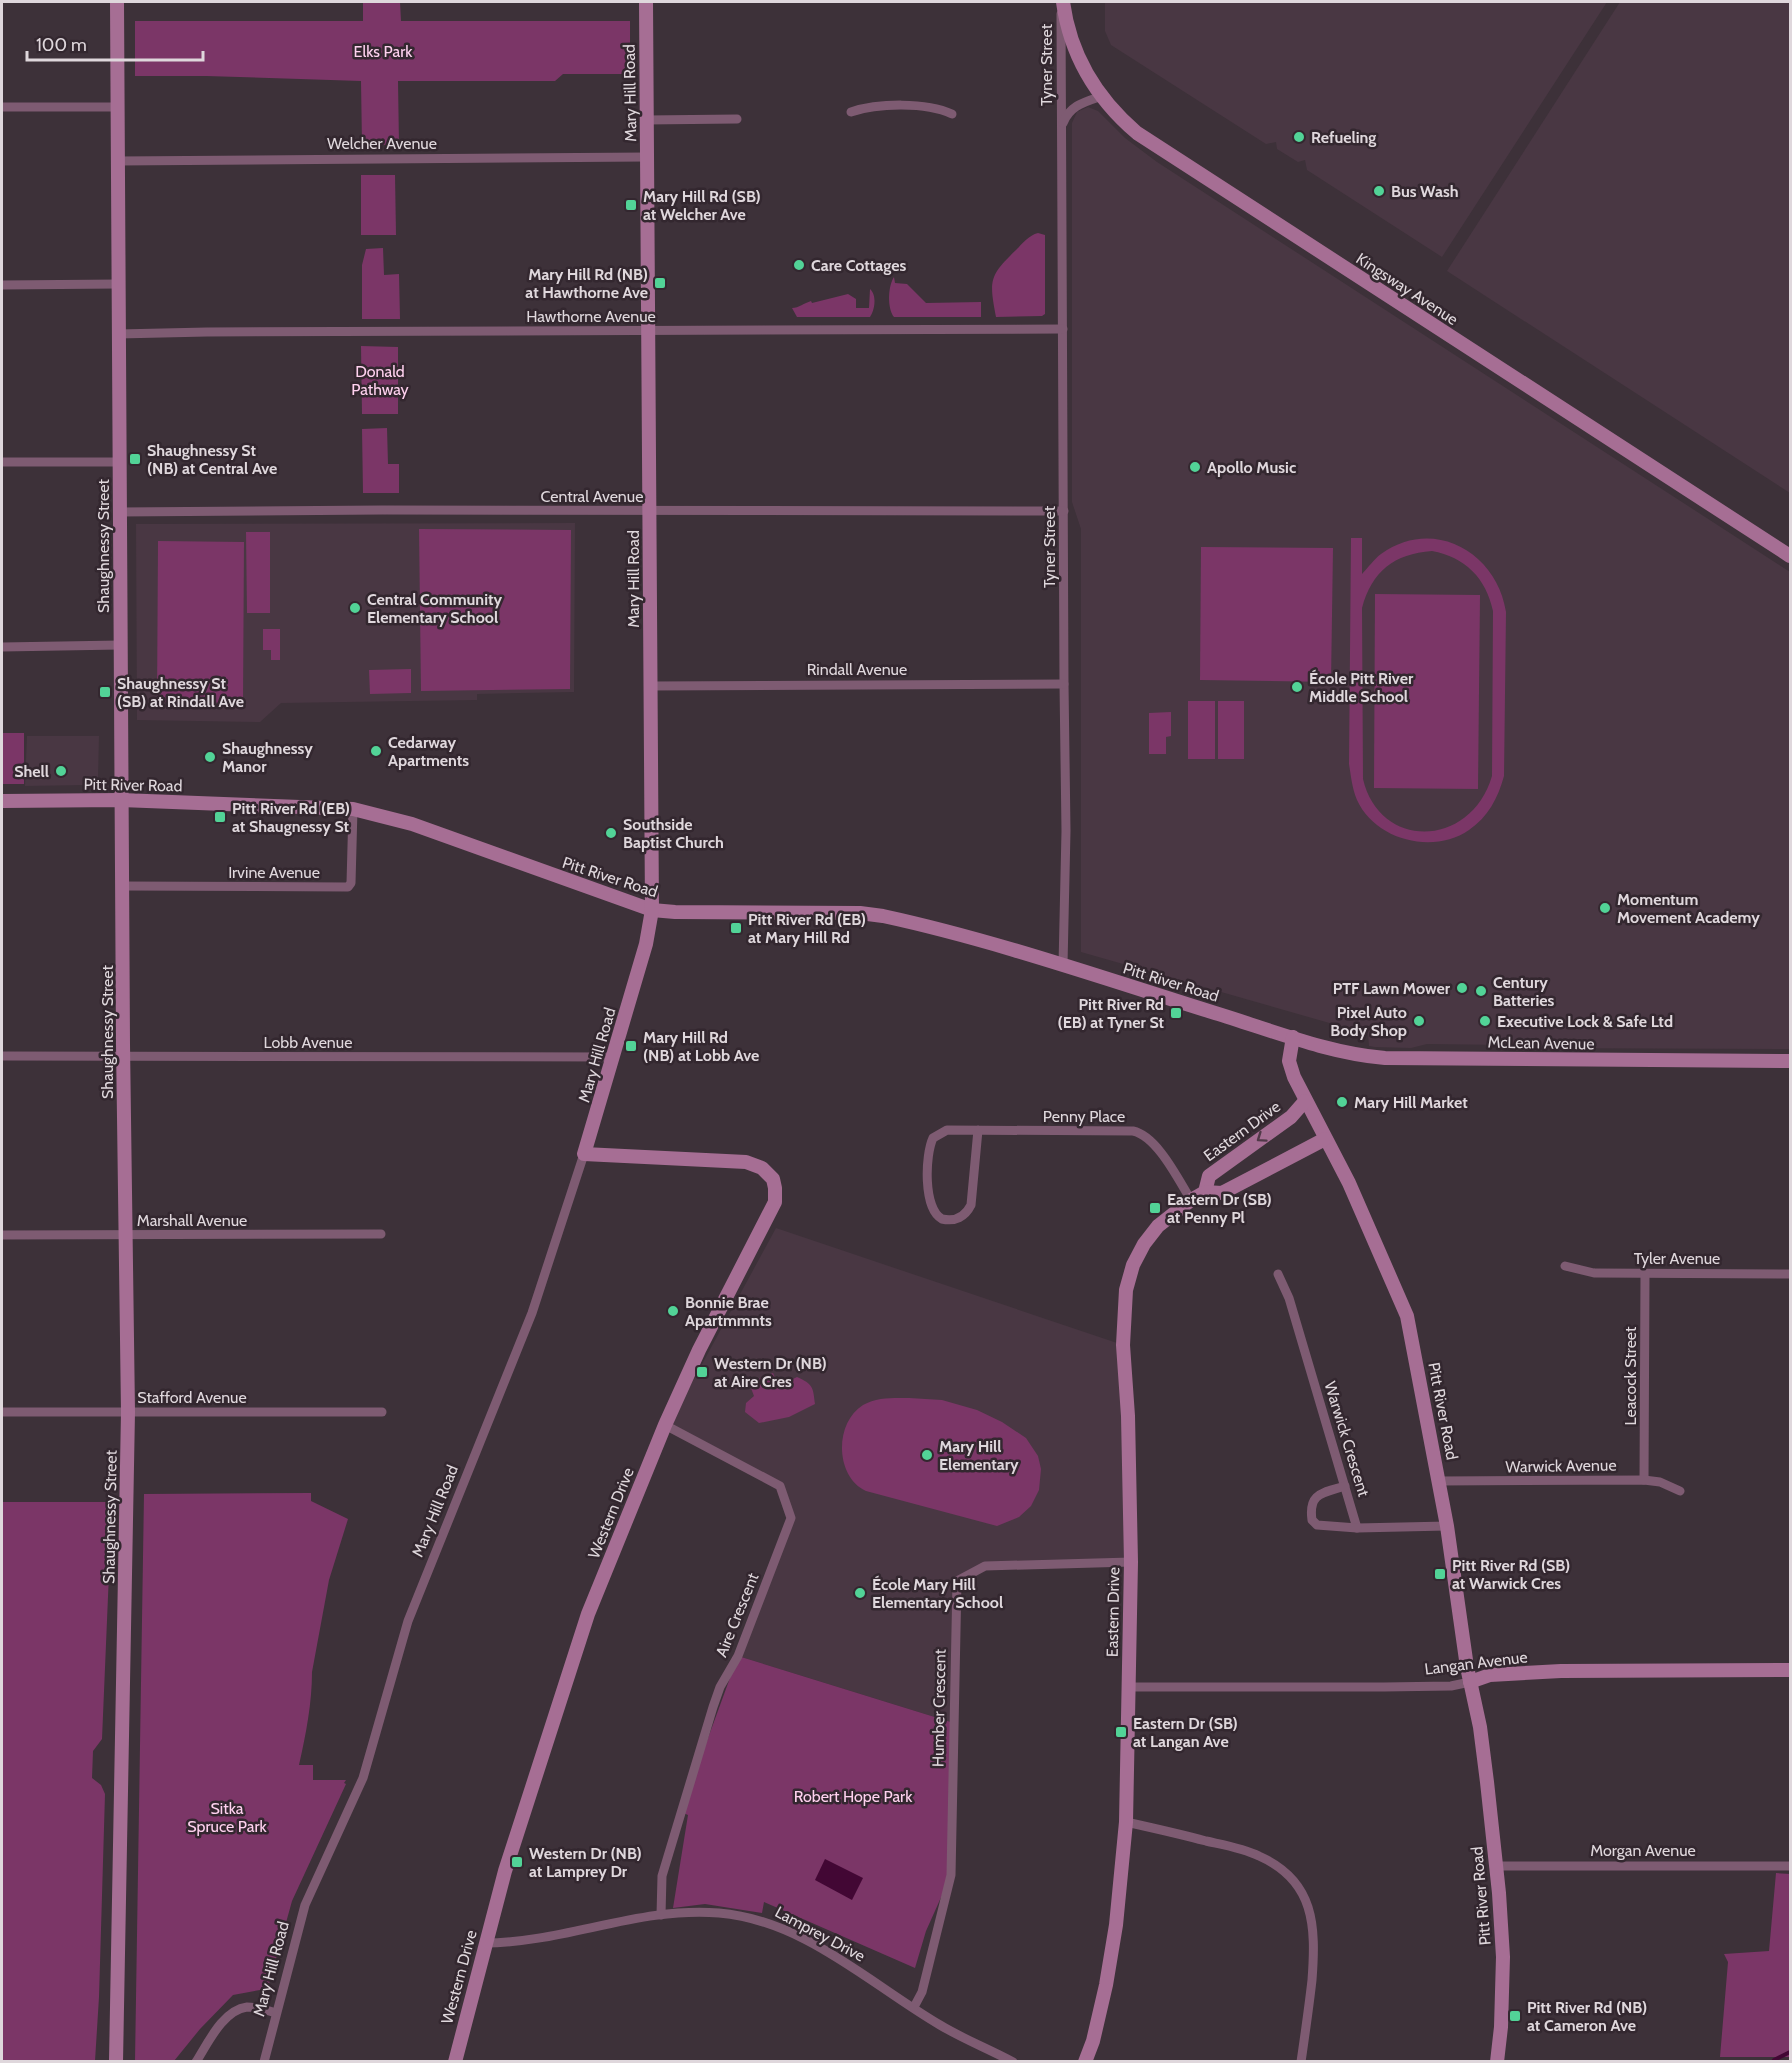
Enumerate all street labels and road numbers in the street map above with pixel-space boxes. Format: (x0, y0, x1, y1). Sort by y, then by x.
street label: Tyner Street (1037, 23, 1056, 106)
street label: Mary Hill Road (620, 44, 640, 142)
street label: Welcher Avenue (327, 134, 437, 153)
street label: Kingsway Avenue (1352, 249, 1462, 329)
street label: Hawthorne Avenue (526, 307, 656, 326)
street label: Shaughnessy Street (94, 478, 113, 613)
street label: Central Avenue (541, 487, 643, 506)
street label: Tyner Street (1040, 505, 1059, 588)
street label: Mary Hill Road (624, 530, 643, 628)
street label: Rindall Avenue (807, 660, 907, 679)
street label: Pitt River Road (83, 775, 183, 795)
street label: Pitt River Road (560, 853, 660, 901)
street label: Irvine Avenue (228, 863, 320, 882)
street label: Pitt River Road (1121, 958, 1221, 1006)
street label: Shaughnessy Street (98, 964, 117, 1099)
street label: Mary Hill Road (574, 1005, 620, 1105)
street label: Lobb Avenue (264, 1033, 352, 1052)
street label: McLean Avenue (1487, 1033, 1595, 1053)
street label: Eastern Drive (1200, 1097, 1284, 1165)
street label: Penny Place (1043, 1107, 1125, 1126)
street label: Marshall Avenue (137, 1211, 247, 1230)
street label: Tyler Avenue (1634, 1249, 1720, 1268)
street label: Leacock Street (1621, 1326, 1640, 1425)
street label: Pitt River Road (1424, 1361, 1462, 1461)
street label: Warwick Crescent (1320, 1379, 1374, 1499)
street label: Stafford Avenue (137, 1388, 247, 1407)
street label: Shaughnessy Street (99, 1449, 121, 1584)
street label: Warwick Avenue (1505, 1456, 1617, 1476)
street label: Mary Hill Road (408, 1462, 462, 1560)
street label: Western Drive (584, 1465, 638, 1561)
street label: Eastern Drive (1103, 1567, 1123, 1657)
street label: Aire Crescent (712, 1570, 763, 1660)
street label: Langan Avenue (1423, 1647, 1529, 1679)
street label: Humber Crescent (928, 1648, 950, 1767)
street label: Morgan Avenue (1590, 1841, 1696, 1860)
street label: Pitt River Road (1467, 1846, 1495, 1946)
street label: Lamprey Drive (772, 1902, 868, 1966)
street label: Mary Hill Road (249, 1919, 293, 2019)
street label: Western Drive (437, 1928, 481, 2026)

